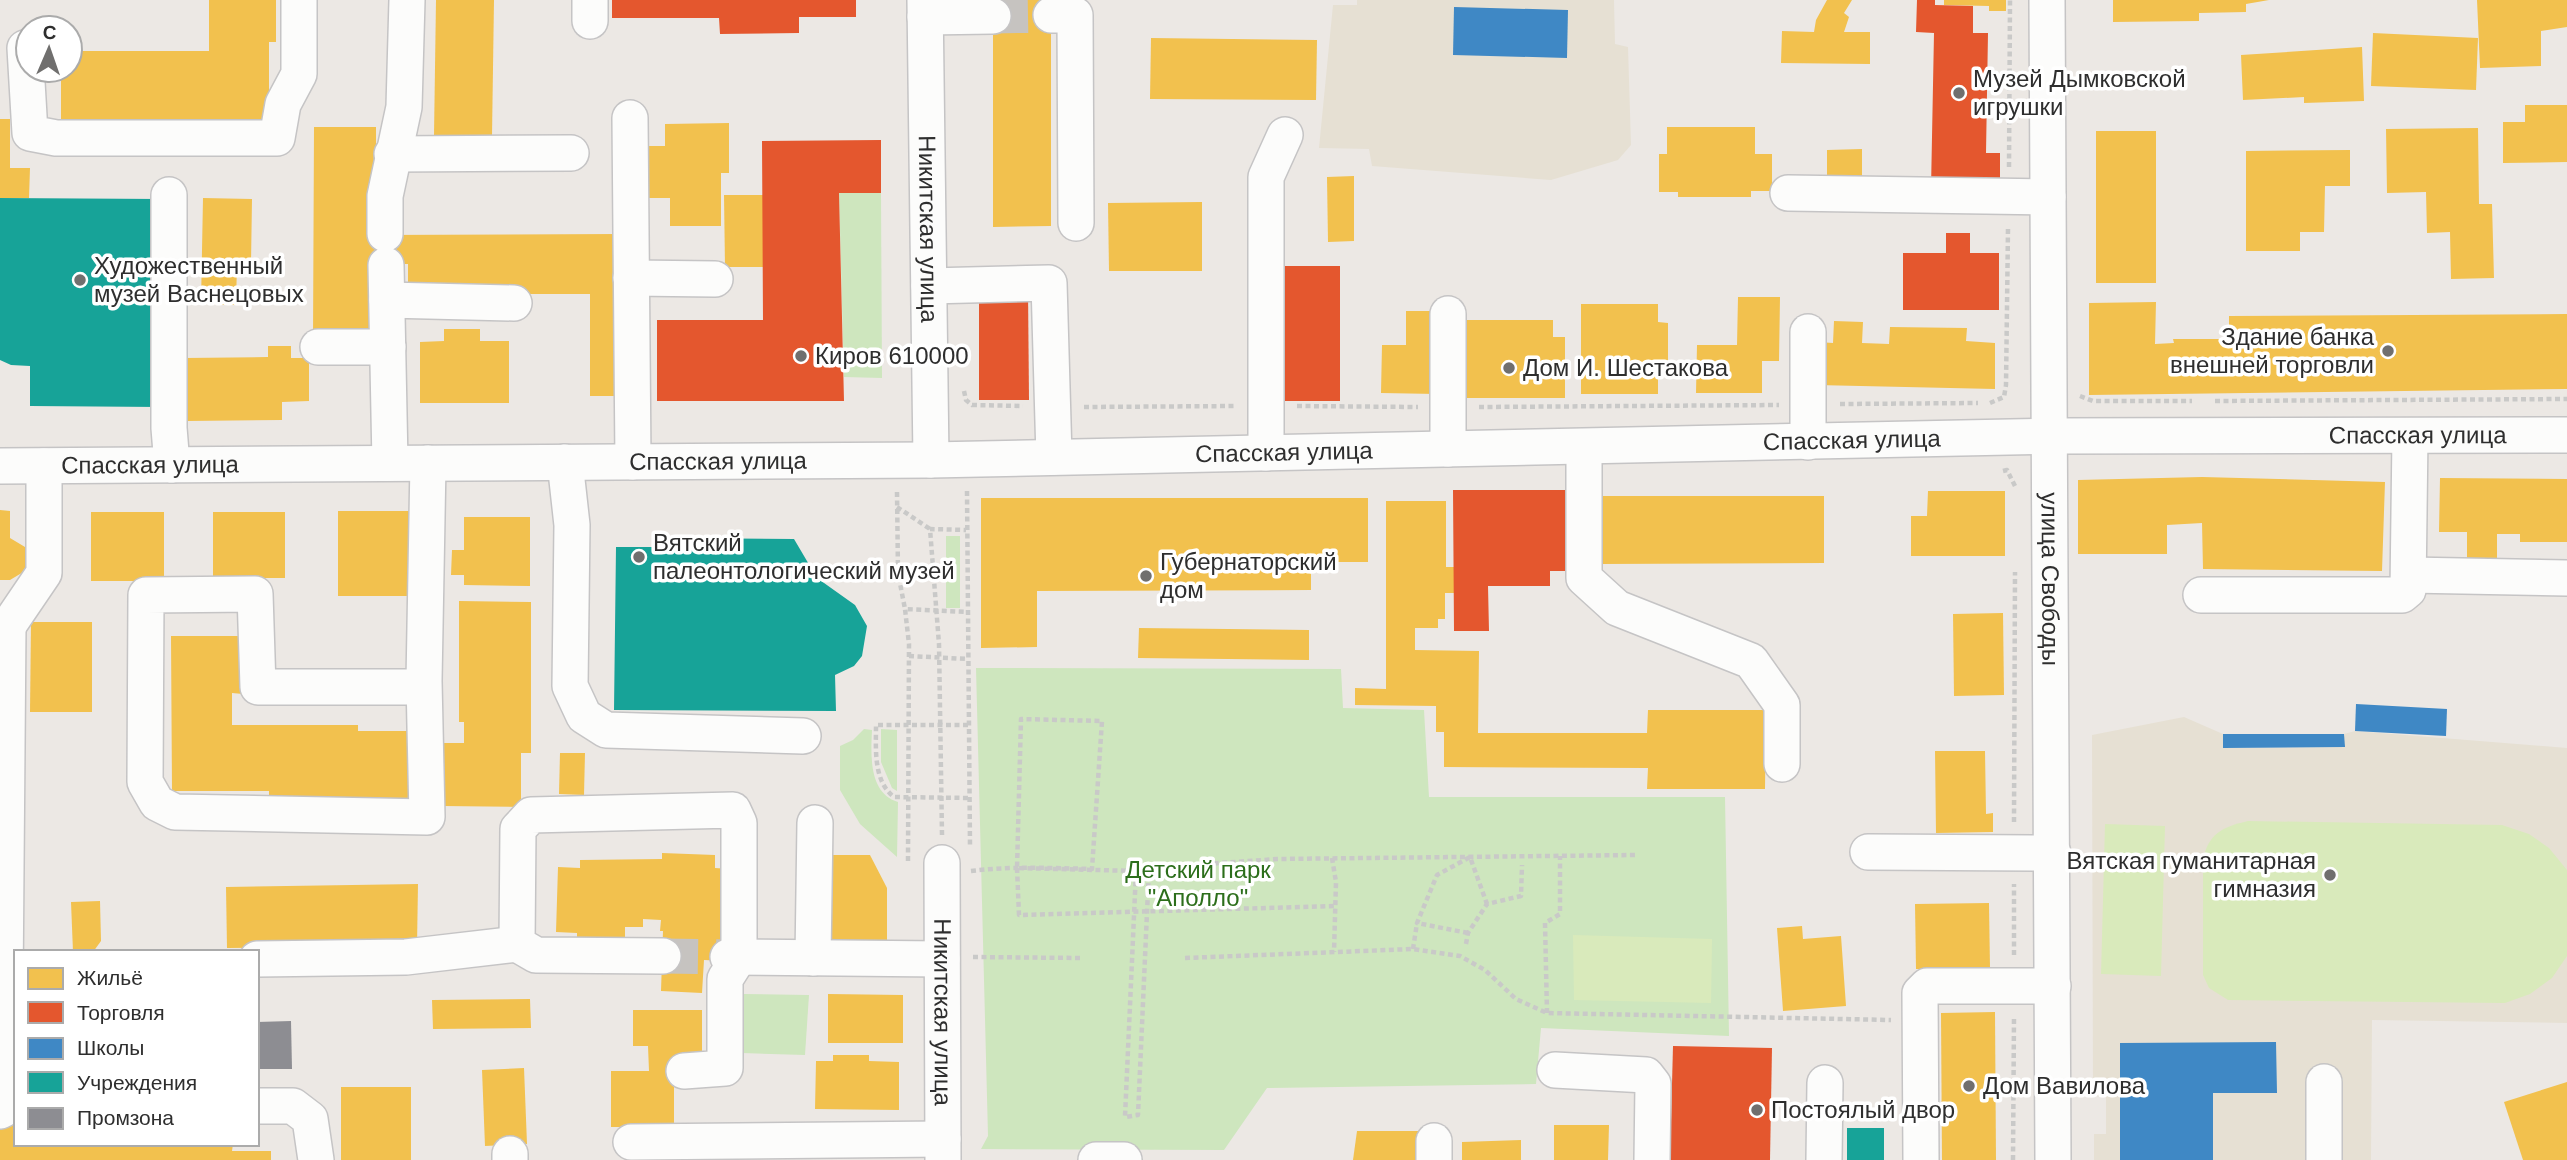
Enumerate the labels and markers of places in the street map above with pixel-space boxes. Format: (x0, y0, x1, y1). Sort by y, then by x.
place label: Музей Дымковской игрушки (1973, 65, 2186, 120)
marker: Музей Дымковской игрушки (1951, 85, 1967, 101)
place label: Художественный музей Васнецовых (94, 252, 304, 307)
marker: Художественный музей Васнецовых (72, 272, 88, 288)
place label: Здание банка внешней торговли (2170, 323, 2375, 378)
place label: Киров 610000 (815, 342, 969, 369)
marker: Здание банка внешней торговли (2380, 343, 2396, 359)
marker: Киров 610000 (793, 348, 809, 364)
place label: Дом И. Шестакова (1523, 354, 1729, 381)
marker: Дом И. Шестакова (1501, 360, 1517, 376)
place label: Вятский палеонтологический музей (653, 529, 955, 584)
place label: Губернаторский дом (1160, 548, 1337, 603)
marker: Вятский палеонтологический музей (631, 549, 647, 565)
marker: Губернаторский дом (1138, 568, 1154, 584)
place label: Вятская гуманитарная гимназия (2066, 847, 2316, 902)
marker: Вятская гуманитарная гимназия (2322, 867, 2338, 883)
place label: Дом Вавилова (1983, 1072, 2146, 1099)
marker: Дом Вавилова (1961, 1078, 1977, 1094)
place label: Постоялый двор (1771, 1096, 1955, 1123)
marker: Постоялый двор (1749, 1102, 1765, 1118)

